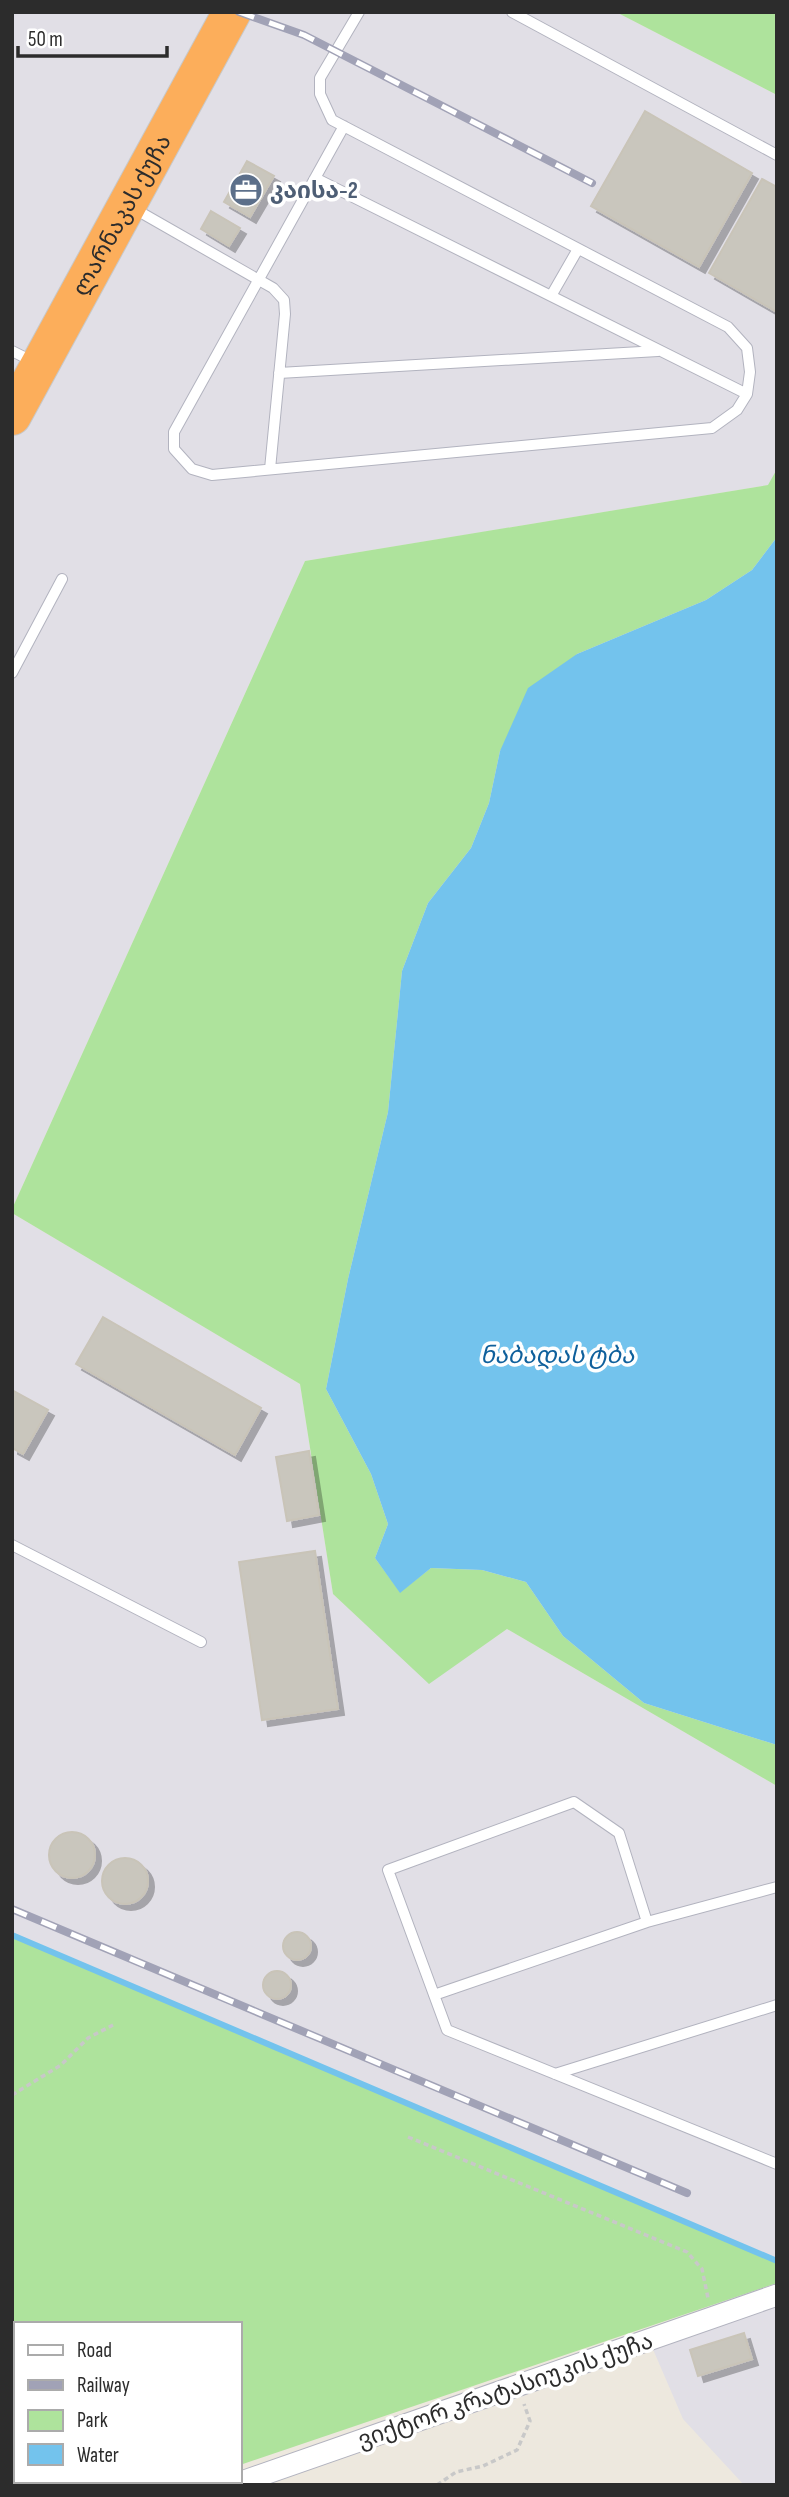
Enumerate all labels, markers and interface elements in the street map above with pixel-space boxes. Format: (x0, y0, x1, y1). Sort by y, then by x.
scale bar (18, 14, 166, 58)
text: 50 m (28, 27, 63, 52)
street label: ლარნაკას ქუჩა (67, 130, 178, 301)
office icon: კაისა-2 (227, 171, 265, 209)
place label: კაისა-2 (270, 177, 358, 205)
water label: ნაბადას ტბა (480, 1341, 635, 1370)
legend (14, 2322, 242, 2483)
street label: ვიქტორ კრატასიუკის ქუჩა (354, 2327, 657, 2455)
text: Road (77, 2338, 112, 2363)
text: Railway (77, 2373, 130, 2398)
text: Park (77, 2408, 108, 2433)
text: Water (77, 2443, 119, 2468)

